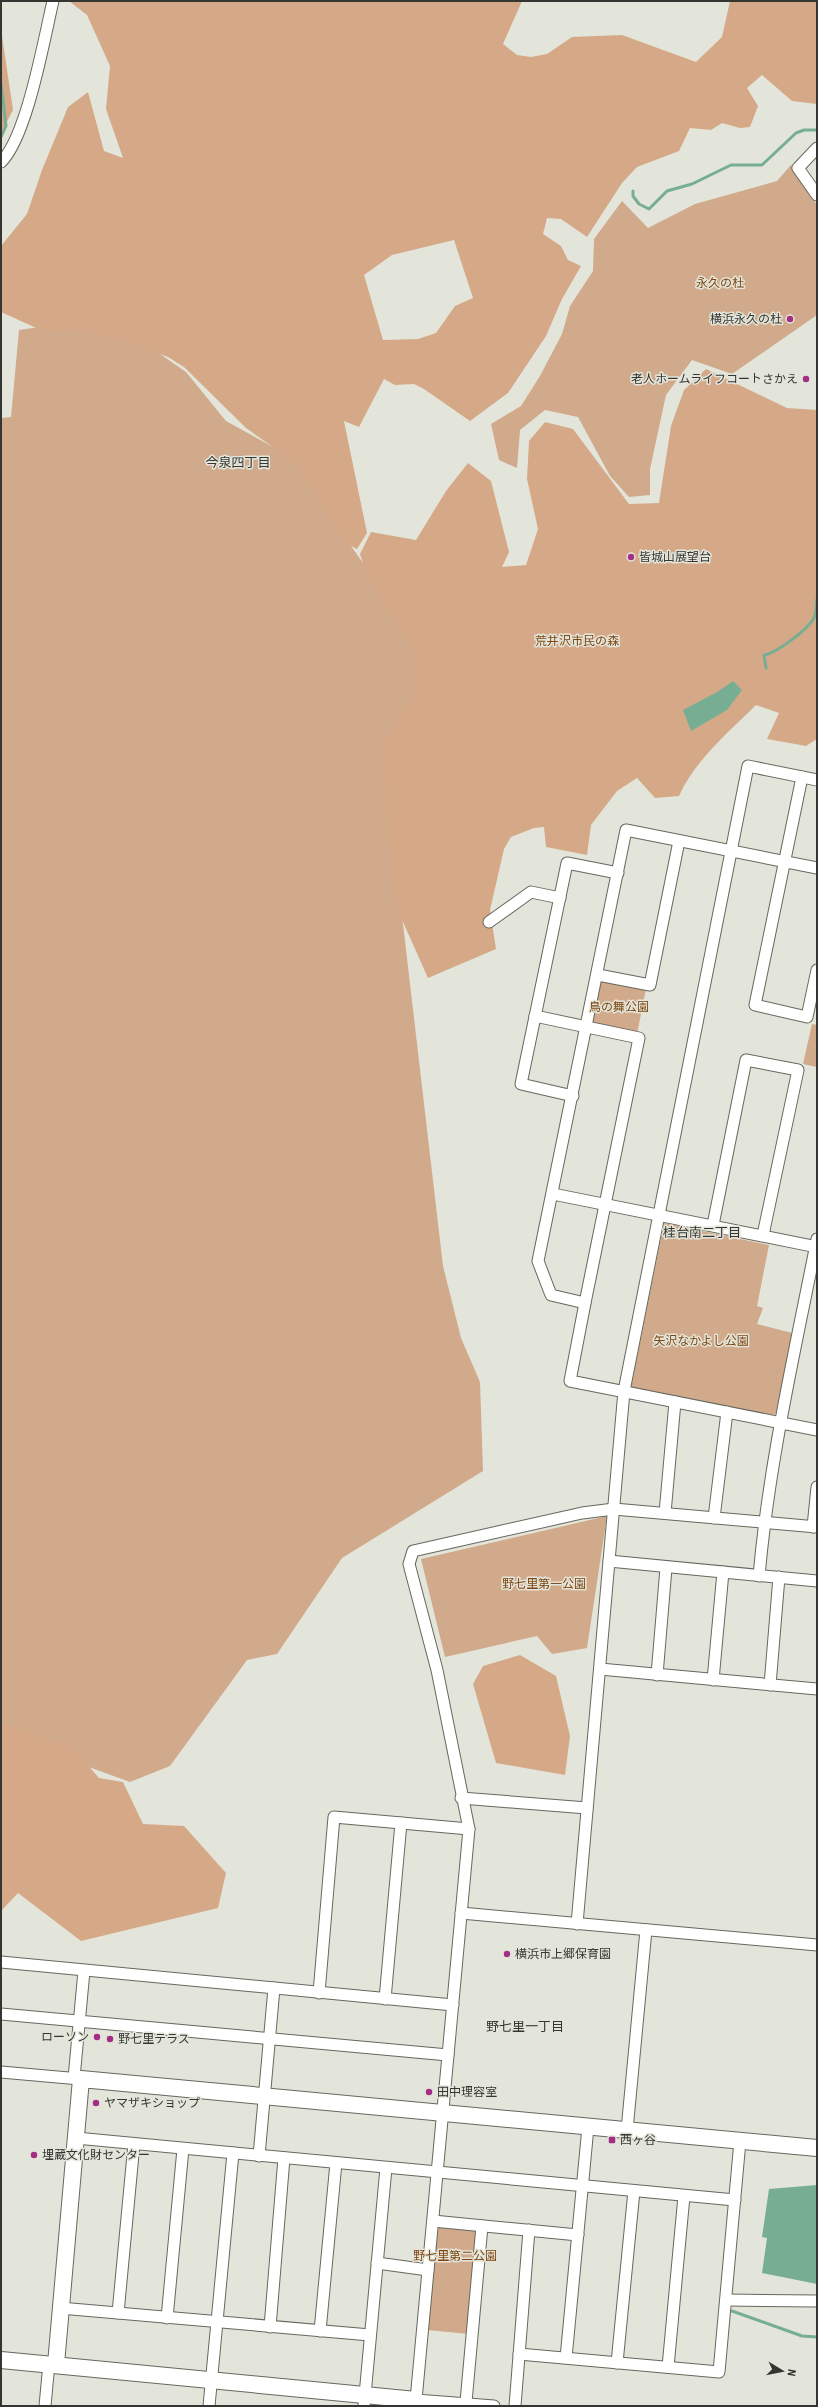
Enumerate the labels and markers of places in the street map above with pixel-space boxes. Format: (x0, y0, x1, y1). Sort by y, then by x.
place label: 横浜永久の杜 (710, 312, 782, 326)
marker: 横浜永久の杜 (785, 314, 795, 324)
place label: 老人ホームライフコートさかえ (631, 372, 798, 386)
marker: 老人ホームライフコートさかえ (801, 374, 811, 384)
place label: 皆城山展望台 (639, 550, 711, 564)
marker: 皆城山展望台 (626, 552, 636, 562)
place label: 横浜市上郷保育園 (515, 1947, 611, 1961)
marker: 横浜市上郷保育園 (502, 1949, 512, 1959)
place label: ローソン (41, 2030, 89, 2044)
marker: ローソン (92, 2032, 102, 2042)
place label: 野七里テラス (118, 2032, 190, 2046)
marker: 野七里テラス (105, 2034, 115, 2044)
place label: 田中理容室 (437, 2085, 497, 2099)
marker: 田中理容室 (424, 2087, 434, 2097)
place label: ヤマザキショップ (104, 2096, 200, 2110)
marker: ヤマザキショップ (91, 2098, 101, 2108)
place label: 西ヶ谷 (620, 2133, 656, 2147)
marker: 西ヶ谷 (607, 2135, 617, 2145)
place label: 埋蔵文化財センター (42, 2148, 150, 2162)
marker: 埋蔵文化財センター (29, 2150, 39, 2160)

